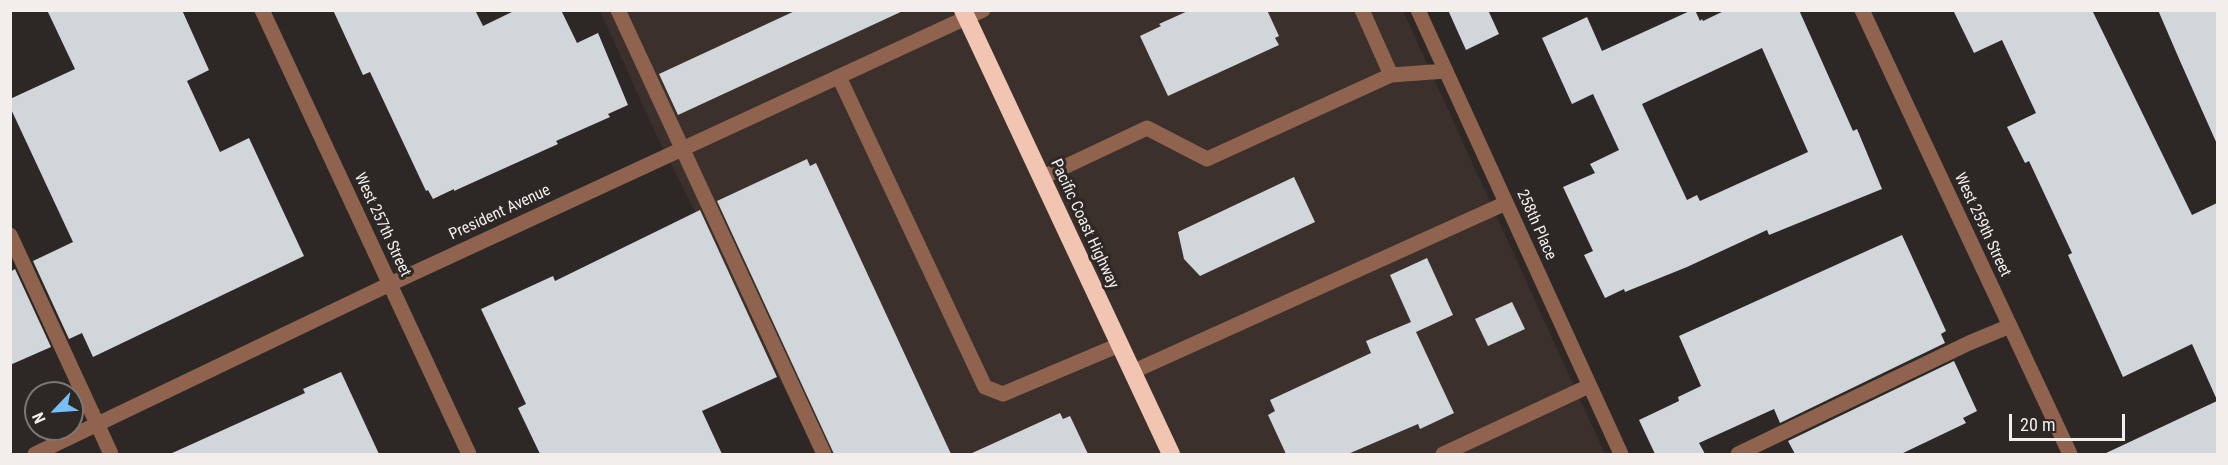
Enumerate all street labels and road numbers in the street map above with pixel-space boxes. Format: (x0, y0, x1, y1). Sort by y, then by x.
street label: Pacific Coast Highway (1046, 156, 1122, 292)
street label: West 257th Street (350, 170, 414, 280)
street label: West 259th Street (1950, 170, 2014, 280)
street label: President Avenue (446, 181, 554, 245)
street label: 258th Place (1512, 187, 1560, 263)

